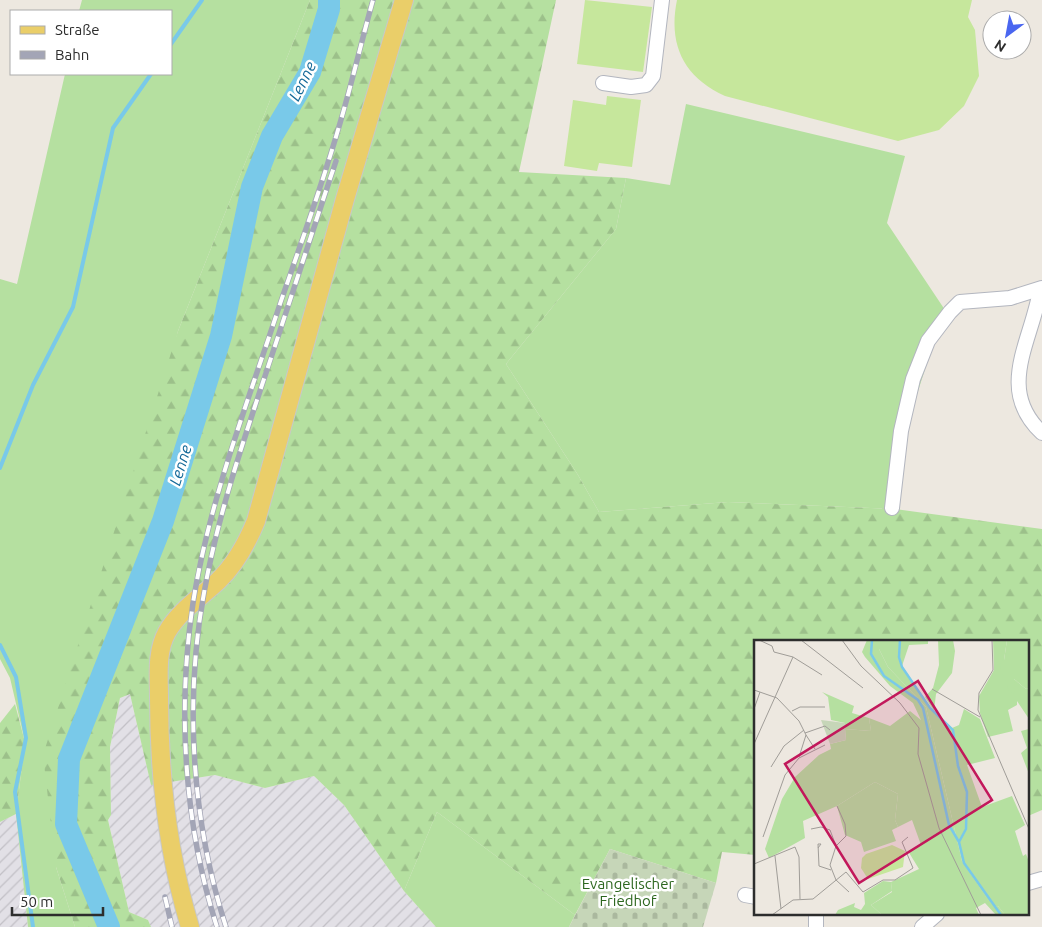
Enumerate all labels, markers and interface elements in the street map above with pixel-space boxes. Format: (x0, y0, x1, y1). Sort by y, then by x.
legend (10, 10, 172, 75)
north arrow (982, 10, 1032, 60)
text: Straße (55, 21, 99, 38)
text: N (991, 36, 1009, 56)
text: Bahn (55, 46, 89, 63)
water label: Lenne (285, 59, 319, 103)
water label: Lenne (165, 443, 195, 487)
inset map (754, 640, 1030, 914)
park label: Evangelischer Friedhof (582, 875, 674, 909)
scale bar (12, 884, 104, 916)
text: 50 m (20, 893, 53, 910)

